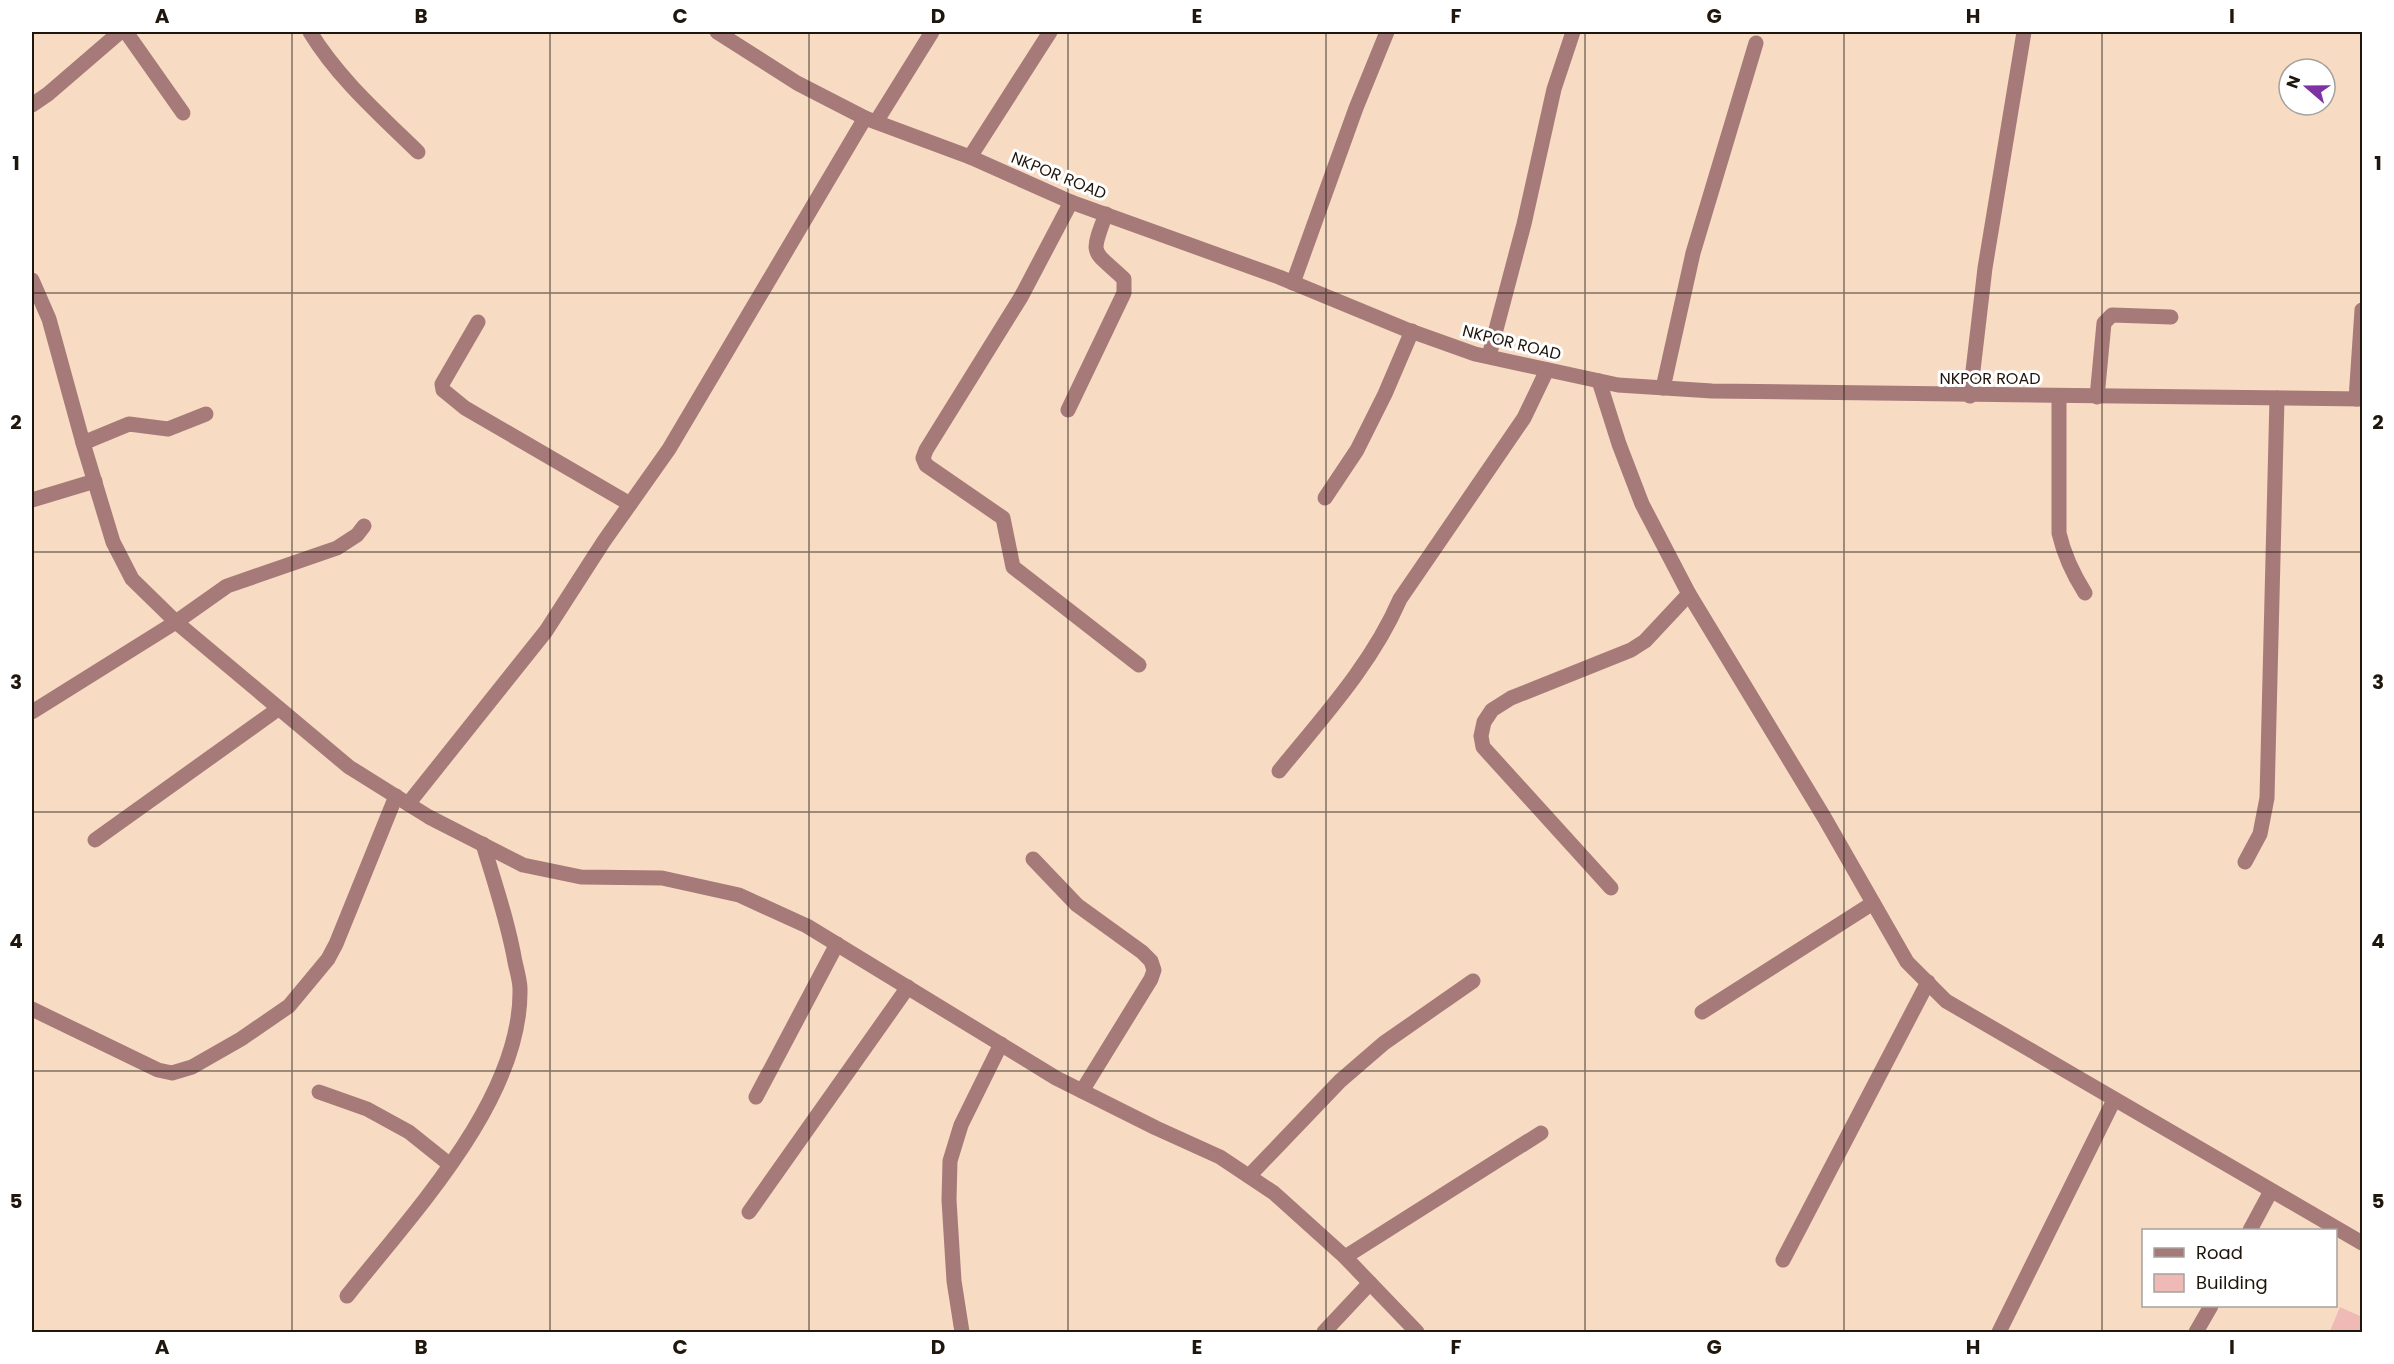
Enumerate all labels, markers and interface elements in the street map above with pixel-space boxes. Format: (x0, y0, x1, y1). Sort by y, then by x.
text: A (155, 2, 170, 30)
text: B (414, 2, 428, 30)
text: C (672, 2, 688, 30)
text: D (931, 2, 945, 30)
text: E (1192, 2, 1202, 30)
text: F (1451, 2, 1462, 30)
text: G (1706, 2, 1722, 30)
text: H (1966, 2, 1980, 30)
text: I (2229, 2, 2235, 30)
north arrow (2277, 57, 2337, 117)
text: N (2281, 72, 2306, 92)
street label: NKPOR ROAD (1008, 146, 1110, 205)
text: 1 (12, 149, 20, 177)
text: 1 (2374, 149, 2382, 177)
street label: NKPOR ROAD (1460, 319, 1564, 366)
street label: NKPOR ROAD (1939, 367, 2041, 390)
text: 2 (10, 408, 22, 436)
text: 2 (2372, 408, 2384, 436)
text: 3 (10, 668, 22, 696)
text: 3 (2372, 668, 2384, 696)
text: 4 (9, 927, 23, 955)
text: 4 (2371, 927, 2385, 955)
text: 5 (10, 1187, 23, 1215)
text: 5 (2372, 1187, 2385, 1215)
legend (2142, 1229, 2337, 1307)
text: Road (2196, 1240, 2243, 1265)
text: Building (2196, 1270, 2268, 1295)
text: A (155, 1333, 170, 1361)
text: B (414, 1333, 428, 1361)
text: C (672, 1333, 688, 1361)
text: D (931, 1333, 945, 1361)
text: E (1192, 1333, 1202, 1361)
text: F (1451, 1333, 1462, 1361)
text: G (1706, 1333, 1722, 1361)
text: H (1966, 1333, 1980, 1361)
text: I (2229, 1333, 2235, 1361)

